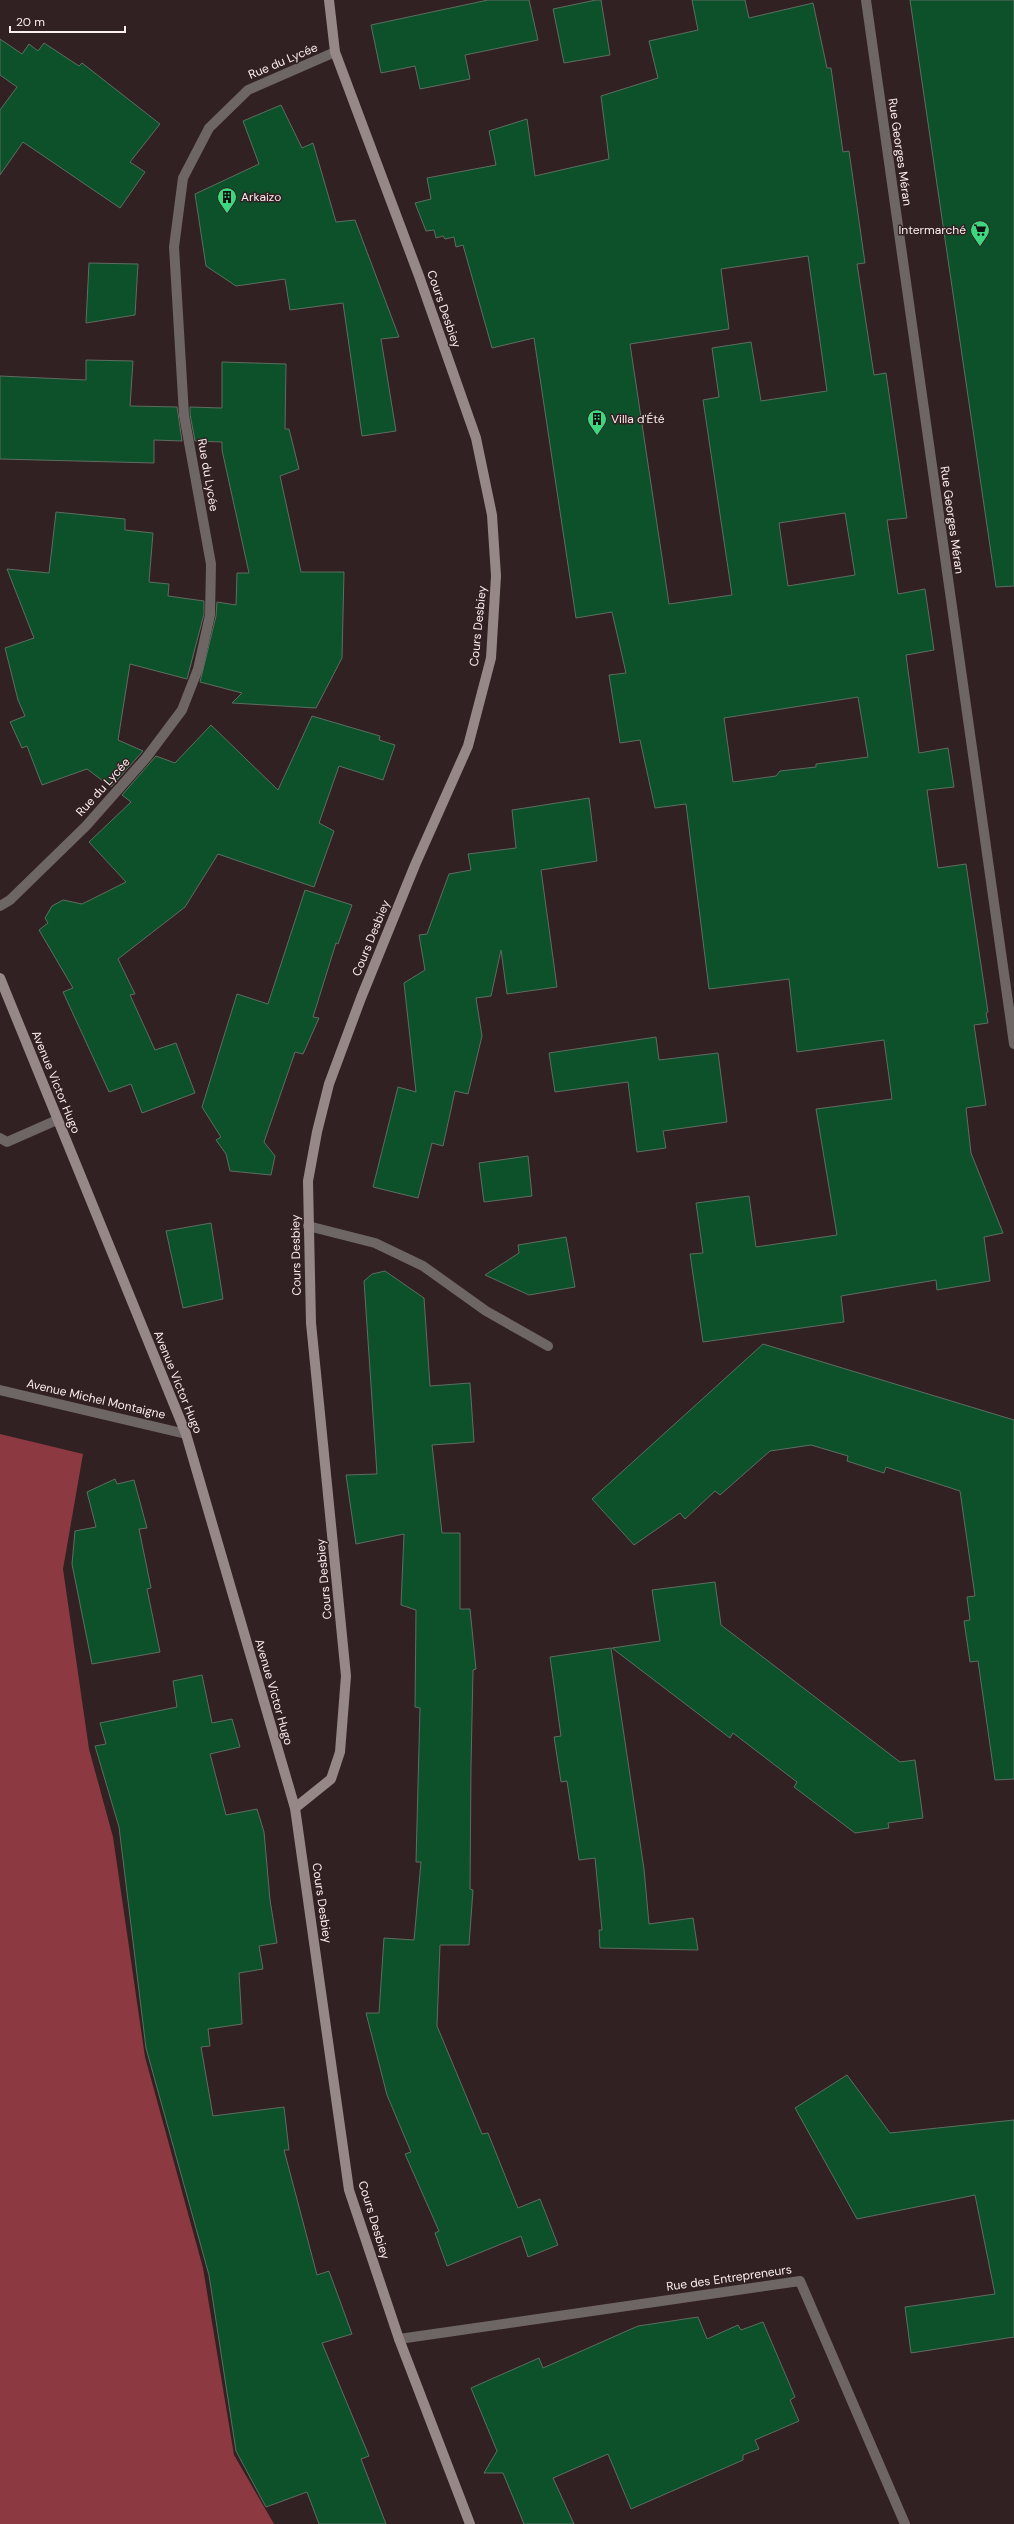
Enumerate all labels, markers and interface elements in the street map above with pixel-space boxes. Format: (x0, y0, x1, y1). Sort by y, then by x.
scale bar (10, 8, 125, 34)
text: 20 m (16, 14, 45, 30)
street label: Rue du Lycée (246, 39, 320, 83)
street label: Rue Georges Méran (885, 97, 915, 207)
building icon: Arkaizo (216, 186, 238, 214)
place label: Arkaizo (241, 189, 281, 205)
supermarket icon: Intermarché (969, 219, 991, 247)
place label: Intermarché (898, 222, 966, 238)
street label: Cours Desbiey (423, 268, 465, 350)
building icon: Villa d'Été (586, 408, 608, 436)
place label: Villa d'Été (611, 411, 665, 427)
street label: Rue du Lycée (194, 437, 222, 513)
street label: Rue Georges Méran (937, 465, 967, 575)
street label: Cours Desbiey (466, 585, 490, 667)
street label: Rue du Lycée (72, 754, 134, 820)
street label: Cours Desbiey (348, 897, 394, 979)
street label: Avenue Victor Hugo (28, 1028, 84, 1136)
street label: Cours Desbiey (287, 1214, 305, 1296)
street label: Avenue Victor Hugo (150, 1328, 206, 1436)
street label: Avenue Michel Montaigne (25, 1375, 167, 1423)
street label: Cours Desbiey (312, 1538, 335, 1620)
street label: Avenue Victor Hugo (251, 1637, 297, 1747)
street label: Cours Desbiey (308, 1862, 336, 1945)
street label: Cours Desbiey (355, 2179, 394, 2261)
street label: Rue des Entrepreneurs (665, 2261, 793, 2295)

